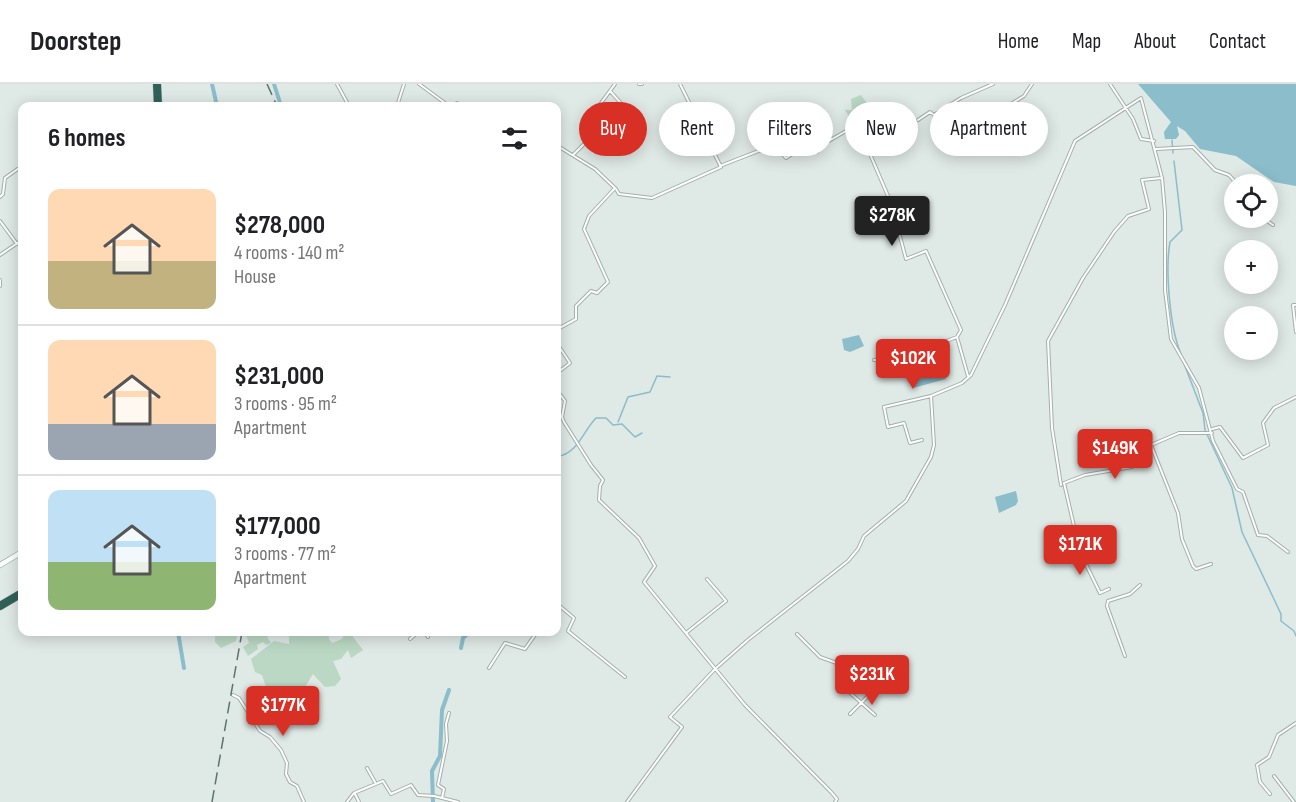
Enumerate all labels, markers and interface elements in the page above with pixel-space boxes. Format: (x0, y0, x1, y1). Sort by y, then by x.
text: Doorstep (30, 25, 121, 58)
text: Home (998, 29, 1039, 54)
text: Map (1072, 29, 1101, 54)
text: About (1134, 29, 1176, 54)
text: Contact (1209, 29, 1266, 54)
chip: Buy (579, 102, 647, 156)
chip: Rent (659, 102, 735, 156)
chip: Filters (747, 102, 833, 156)
chip: New (845, 102, 918, 156)
chip: Apartment (930, 102, 1048, 156)
icon: filters (498, 122, 531, 155)
text: 6 homes (48, 123, 126, 154)
map controls (1224, 174, 1278, 360)
button: locate (1224, 174, 1278, 228)
pin: $278K (850, 196, 934, 247)
text: $278K (869, 203, 915, 227)
text: $278,000 (234, 210, 325, 241)
icon: home (96, 213, 168, 285)
button: + (1224, 240, 1278, 294)
text: 4 rooms · 140 m² (234, 241, 344, 265)
text: House (234, 265, 276, 289)
button: − (1224, 306, 1278, 360)
pin: $102K (871, 339, 955, 390)
text: $102K (890, 346, 936, 370)
text: $231,000 (234, 361, 324, 392)
icon: home (96, 364, 168, 436)
text: 3 rooms · 95 m² (234, 392, 337, 416)
text: Apartment (234, 416, 307, 440)
pin: $149K (1073, 429, 1157, 480)
text: $149K (1092, 436, 1138, 460)
text: $177,000 (234, 511, 321, 542)
icon: home (96, 514, 168, 586)
pin: $171K (1038, 525, 1122, 576)
text: $171K (1058, 532, 1102, 556)
text: 3 rooms · 77 m² (234, 542, 336, 566)
text: Apartment (234, 566, 307, 590)
pin: $231K (830, 655, 914, 706)
text: $231K (849, 662, 895, 686)
pin: $177K (241, 686, 325, 737)
text: $177K (260, 693, 306, 717)

